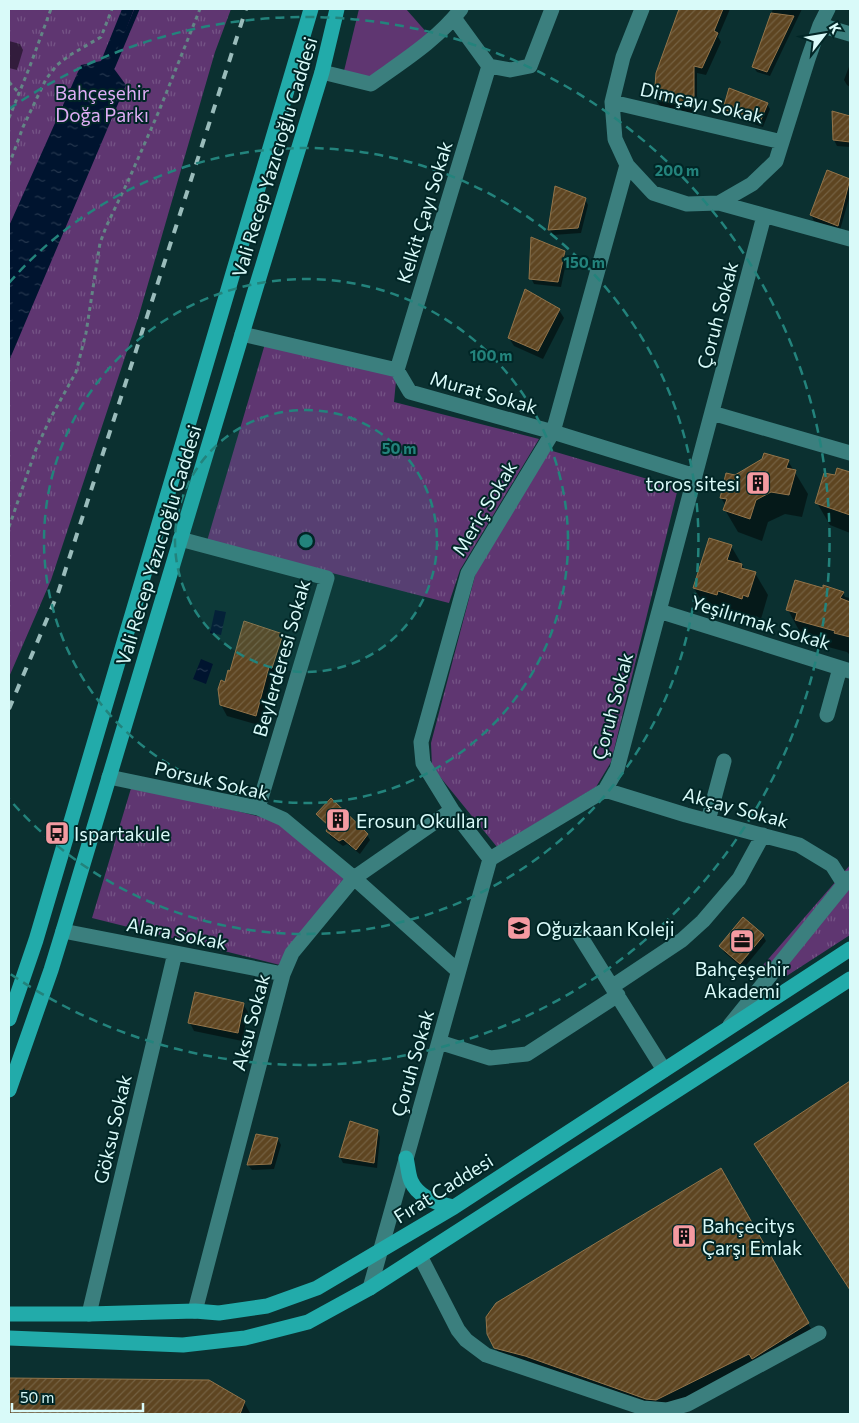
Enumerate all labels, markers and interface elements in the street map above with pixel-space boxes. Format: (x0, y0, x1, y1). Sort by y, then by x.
north arrow (799, 10, 849, 60)
text: K (826, 19, 845, 37)
street label: Vali Recep Yazıcıoğlu Caddesi (226, 34, 322, 280)
street label: Dimçayı Sokak (638, 77, 766, 127)
park label: Bahçeşehir Doğa Parkı (55, 81, 150, 126)
street label: Kelkit Çayı Sokak (391, 138, 457, 286)
text: 200 m (655, 161, 699, 179)
text: 150 m (563, 253, 605, 271)
street label: Çoruh Sokak (692, 259, 742, 371)
text: 100 m (470, 346, 512, 364)
street label: Murat Sokak (428, 366, 540, 418)
street label: Vali Recep Yazıcıoğlu Caddesi (110, 422, 206, 668)
text: 50 m (382, 439, 416, 457)
street label: Meriç Sokak (447, 456, 521, 560)
building icon: toros sitesi (745, 470, 771, 496)
place label: toros sitesi (646, 472, 740, 495)
centre of rings (297, 532, 315, 550)
street label: Beylerderesi Sokak (248, 577, 314, 739)
street label: Yeşilırmak Sokak (688, 590, 834, 654)
street label: Çoruh Sokak (587, 650, 637, 762)
street label: Porsuk Sokak (153, 756, 271, 804)
street label: Akçay Sokak (681, 782, 791, 832)
building icon: Erosun Okulları (325, 807, 351, 833)
place label: Erosun Okulları (356, 809, 488, 832)
bus stop icon: Ispartakule (44, 820, 70, 846)
place label: Ispartakule (74, 822, 170, 845)
street label: Alara Sokak (125, 912, 229, 954)
school or university icon: Oğuzkaan Koleji (506, 915, 532, 941)
place label: Oğuzkaan Koleji (536, 917, 675, 940)
office icon: Bahçeşehir Akademi (729, 928, 755, 954)
place label: Bahçeşehir Akademi (695, 957, 790, 1002)
street label: Aksu Sokak (226, 971, 274, 1073)
street label: Çoruh Sokak (386, 1007, 438, 1119)
street label: Göksu Sokak (88, 1072, 136, 1186)
street label: Fırat Caddesi (389, 1148, 497, 1228)
place label: Bahçecitys Çarşı Emlak (702, 1214, 802, 1259)
building icon: Bahçecitys Çarşı Emlak (671, 1223, 697, 1249)
scale bar (12, 1380, 144, 1412)
text: 50 m (20, 1388, 54, 1406)

